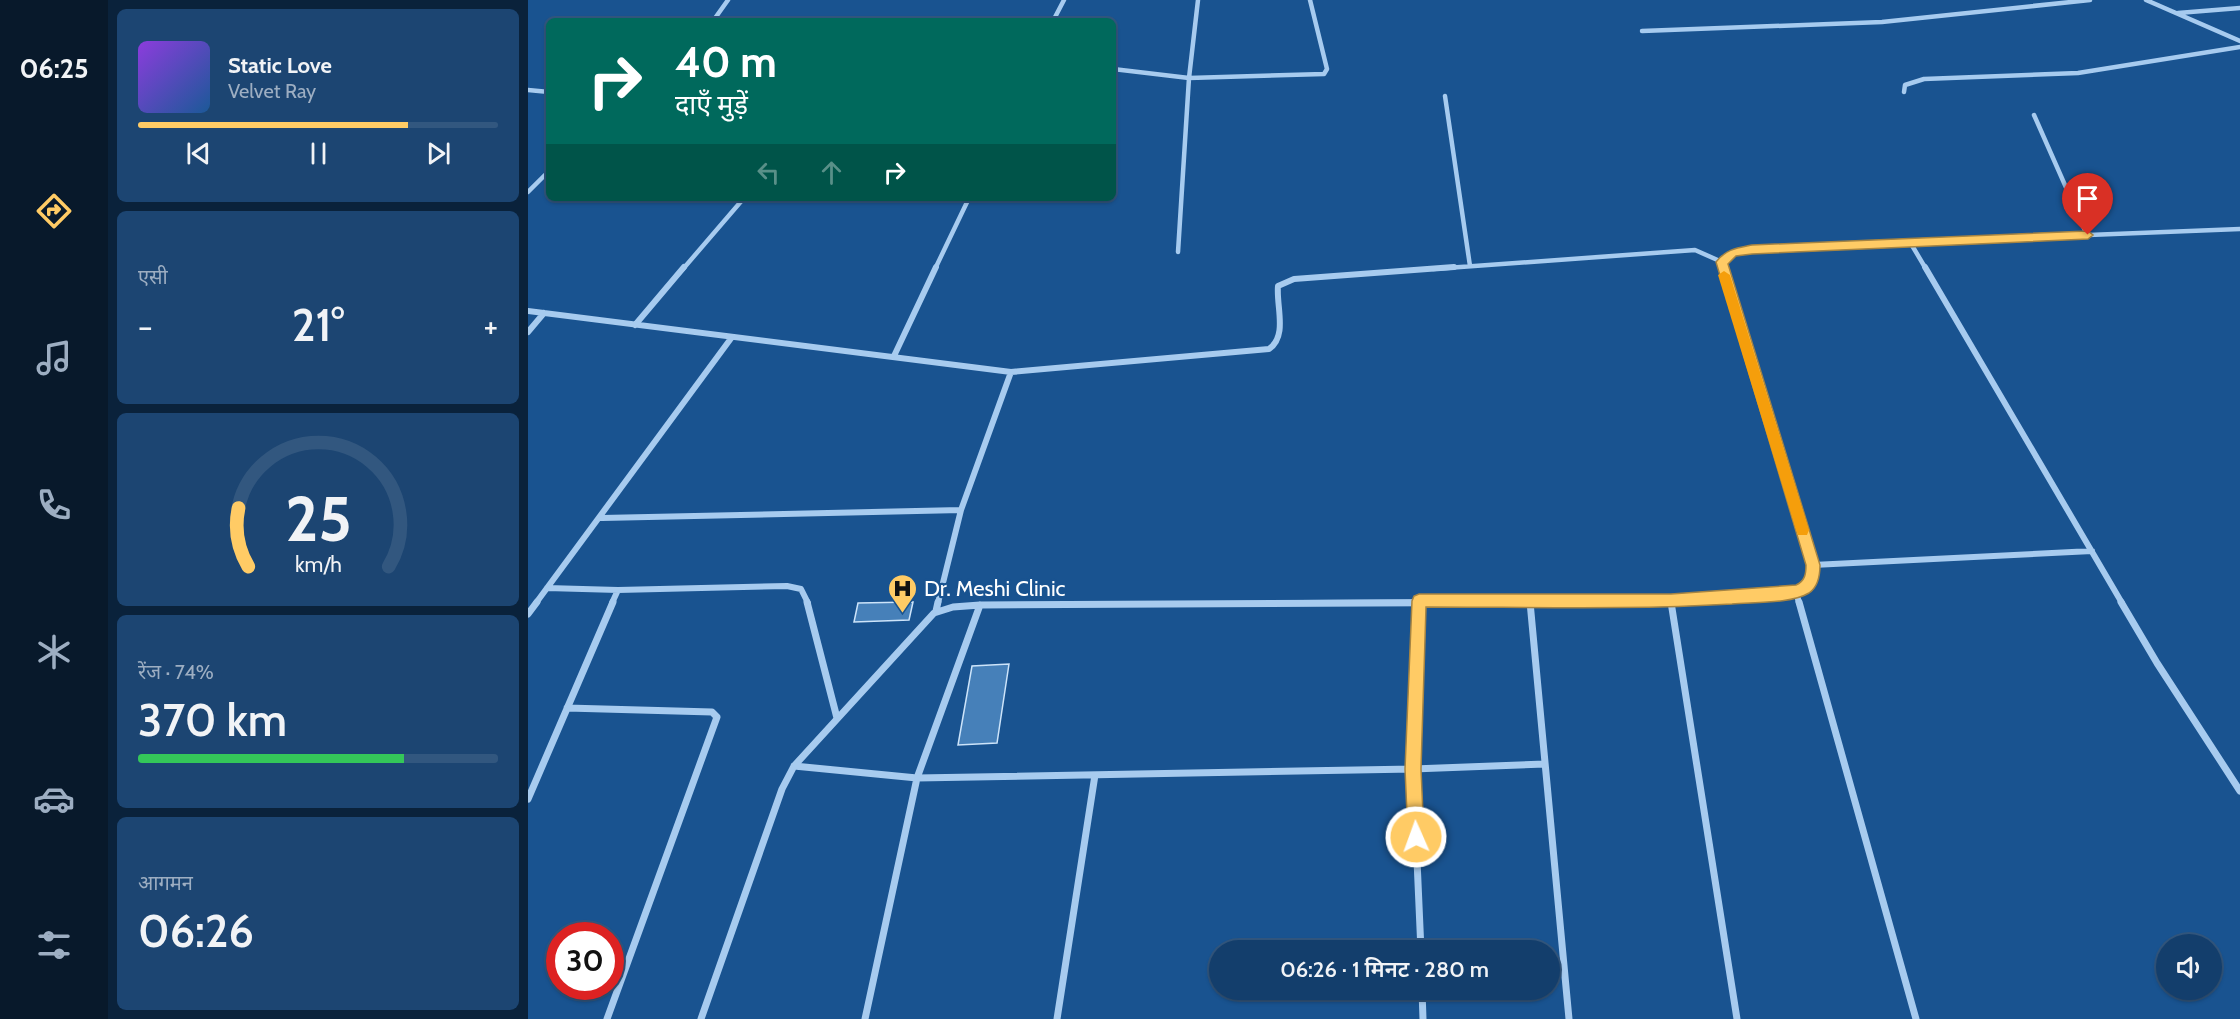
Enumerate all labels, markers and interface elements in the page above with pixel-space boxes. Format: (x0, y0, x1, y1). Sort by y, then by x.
text: 40 m (675, 36, 777, 88)
icon: right (576, 42, 654, 120)
text: 06:25 (19, 52, 89, 85)
text: Static Love (228, 52, 332, 79)
text: Velvet Ray (228, 79, 316, 103)
text: दाएँ मुड़ें (675, 88, 748, 121)
icon: previous (182, 137, 215, 170)
icon: pause (302, 137, 335, 170)
icon: next (422, 137, 455, 170)
icon: left (752, 156, 785, 189)
icon: ahead (815, 156, 848, 189)
icon: right (878, 156, 911, 189)
pin (2062, 173, 2113, 235)
icon: arrive (2071, 182, 2104, 215)
icon: directions (33, 190, 75, 232)
text: एसी (138, 265, 168, 289)
text: 21° (292, 298, 344, 352)
text: − (138, 306, 153, 346)
text: + (483, 306, 498, 346)
icon: music (33, 337, 75, 379)
text: 25 (285, 481, 351, 557)
icon: phone (33, 484, 75, 526)
text: km/h (295, 551, 341, 577)
hospital icon: Dr. Meshi Clinic (887, 572, 919, 614)
place label: Dr. Meshi Clinic (924, 575, 1066, 602)
icon: climate (33, 631, 75, 673)
text: रेंज · 74% (138, 660, 214, 684)
text: 370 km (138, 693, 287, 747)
icon: car (33, 778, 75, 820)
position arrow (1384, 805, 1448, 869)
text: आगमन (138, 871, 193, 895)
text: 06:26 (138, 904, 254, 958)
speed limit sign: 30 (546, 922, 624, 1000)
icon: filters (33, 924, 75, 966)
map controls (2156, 934, 2222, 1000)
button: sound (2156, 934, 2222, 1000)
text: 06:26 · 1 मिनट · 280 m (1280, 956, 1489, 983)

